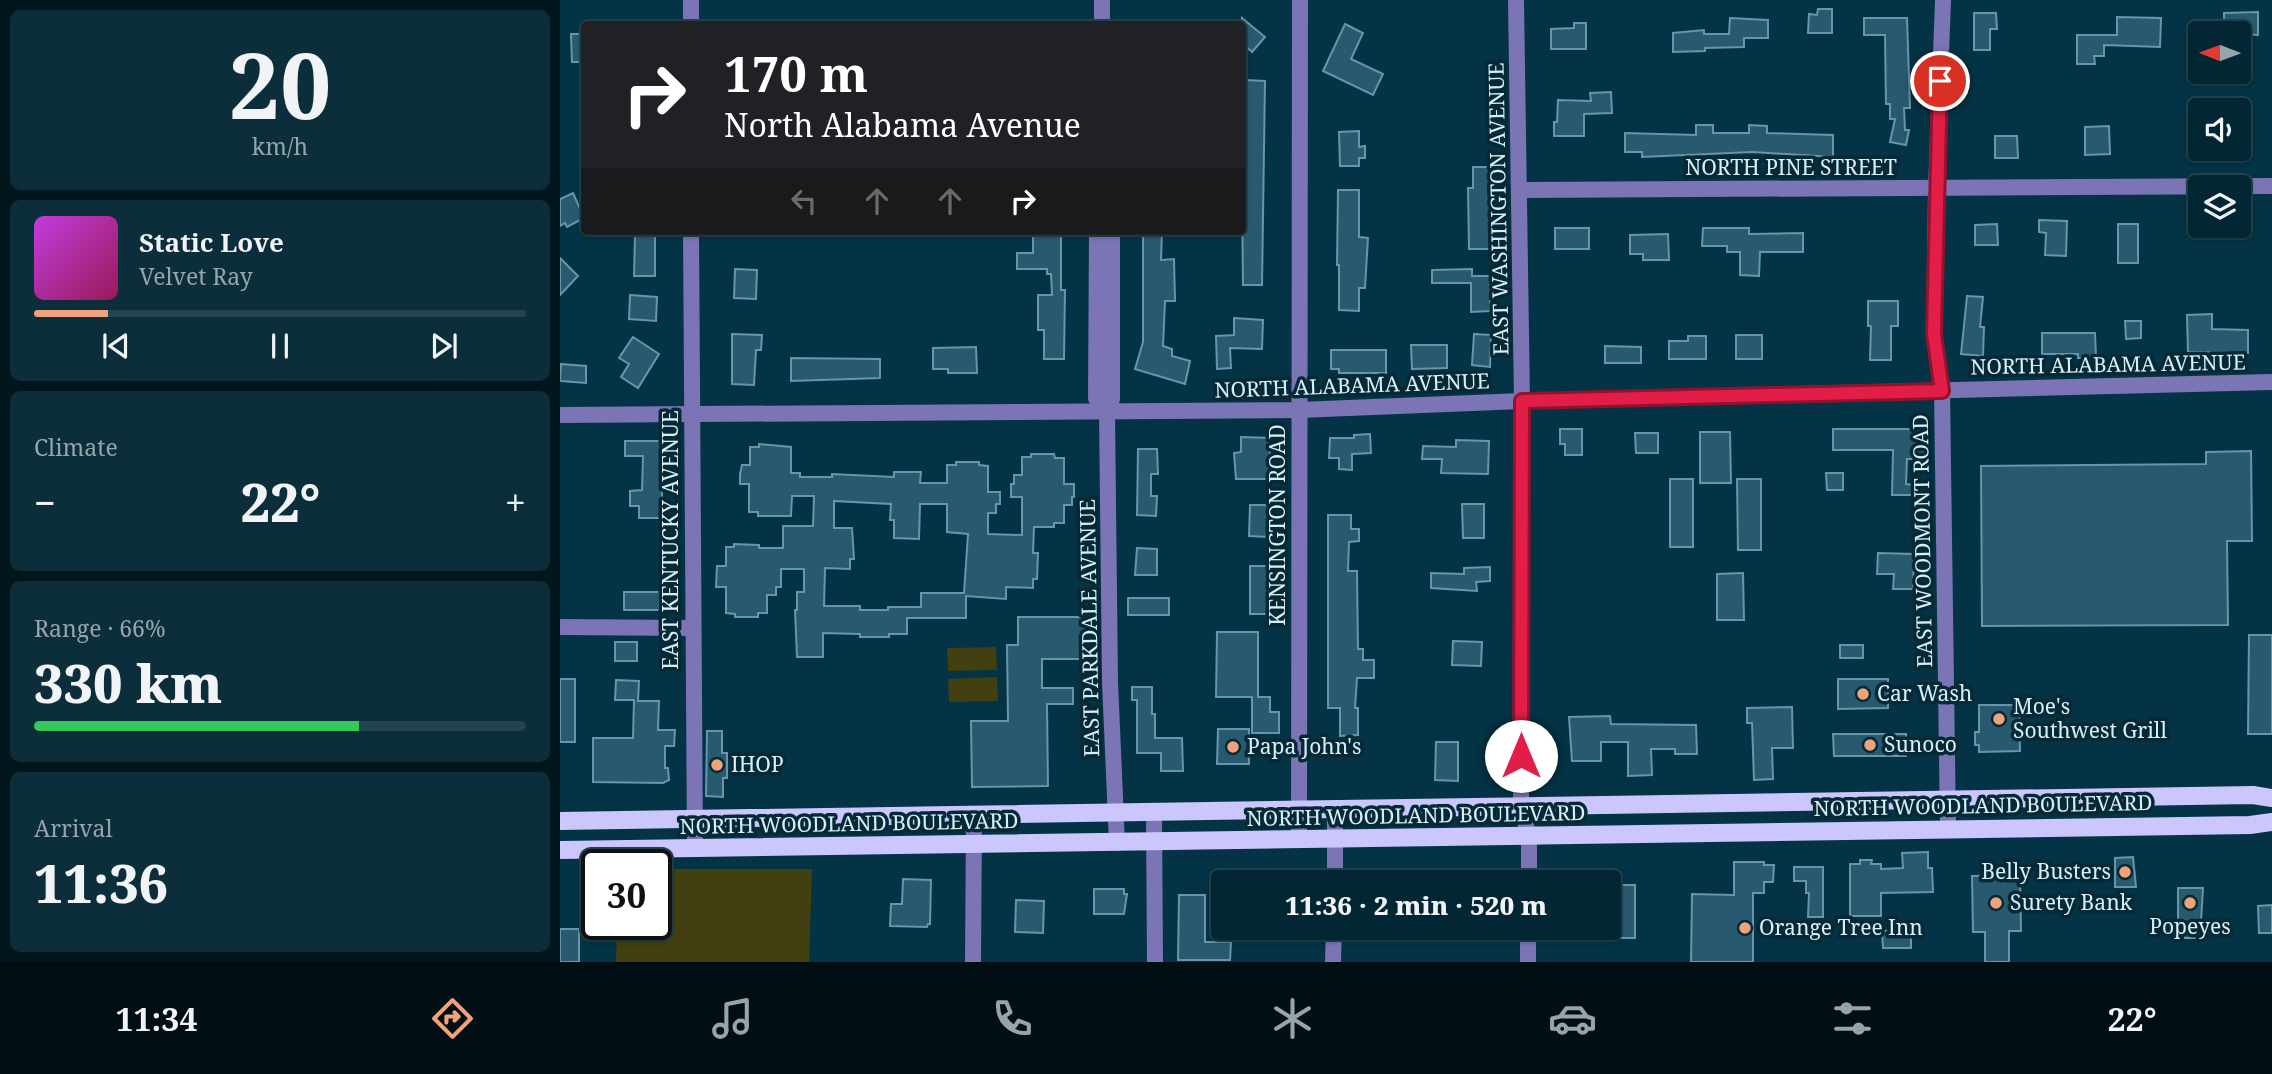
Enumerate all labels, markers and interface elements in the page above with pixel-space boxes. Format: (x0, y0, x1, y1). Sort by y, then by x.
north arrow (2188, 21, 2250, 84)
map controls (2188, 21, 2251, 238)
text: 20 (229, 22, 331, 146)
text: 170 m (724, 40, 868, 106)
icon: right (609, 49, 700, 140)
pin (1910, 51, 1970, 111)
street label: EAST WASHINGTON AVENUE (1481, 62, 1515, 356)
icon: arrive (1921, 62, 1959, 100)
button: sound (2188, 98, 2251, 161)
text: North Alabama Avenue (724, 103, 1081, 146)
text: km/h (252, 130, 308, 162)
street label: NORTH PINE STREET (1685, 153, 1897, 181)
button: layers (2188, 175, 2251, 238)
icon: left (785, 182, 823, 220)
icon: ahead (858, 182, 896, 220)
icon: ahead (931, 182, 969, 220)
icon: right (1004, 182, 1042, 220)
text: Static Love (139, 224, 284, 260)
text: Velvet Ray (139, 260, 253, 292)
icon: previous (97, 327, 135, 365)
icon: pause (261, 327, 299, 365)
icon: next (425, 327, 463, 365)
street label: NORTH ALABAMA AVENUE (1970, 348, 2246, 380)
street label: NORTH ALABAMA AVENUE (1214, 366, 1490, 404)
street label: EAST KENTUCKY AVENUE (656, 410, 684, 670)
street label: EAST WOODMONT ROAD (1906, 414, 1938, 668)
street label: KENSINGTON ROAD (1263, 424, 1291, 626)
text: Climate (34, 431, 118, 463)
text: 22° (240, 466, 320, 537)
text: − (34, 476, 56, 528)
text: + (505, 476, 526, 528)
street label: EAST PARKDALE AVENUE (1073, 499, 1105, 757)
text: Range · 66% (34, 612, 166, 644)
text: 330 km (34, 647, 222, 718)
place label: Car Wash (1877, 679, 1972, 707)
marker: Car Wash (1855, 686, 1871, 702)
place label: Moe's Southwest Grill (2013, 692, 2167, 744)
marker: Moe's Southwest Grill (1991, 711, 2007, 727)
position arrow (1484, 719, 1558, 793)
place label: Sunoco (1884, 730, 1957, 758)
place label: Papa John's (1247, 732, 1361, 760)
marker: Sunoco (1862, 737, 1878, 753)
marker: Papa John's (1225, 739, 1241, 755)
place label: IHOP (731, 750, 784, 778)
marker: IHOP (709, 757, 725, 773)
street label: NORTH WOODLAND BOULEVARD (1813, 788, 2153, 822)
street label: NORTH WOODLAND BOULEVARD (1246, 798, 1586, 832)
street label: NORTH WOODLAND BOULEVARD (679, 806, 1019, 840)
text: Arrival (34, 812, 113, 844)
text: 11:36 (34, 847, 168, 918)
speed limit sign: 30 (581, 849, 672, 940)
place label: Belly Busters (1981, 857, 2111, 885)
marker: Belly Busters (2117, 864, 2133, 880)
text: 11:36 · 2 min · 520 m (1285, 887, 1547, 923)
place label: Surety Bank (2010, 888, 2133, 916)
marker: Surety Bank (1988, 895, 2004, 911)
marker: Popeyes (2182, 895, 2198, 911)
place label: Popeyes (2149, 912, 2231, 940)
place label: Orange Tree Inn (1759, 913, 1923, 941)
marker: Orange Tree Inn (1737, 920, 1753, 936)
icon: directions (428, 994, 477, 1043)
icon: music (708, 994, 757, 1043)
icon: phone (988, 994, 1037, 1043)
icon: climate (1268, 994, 1317, 1043)
icon: car (1548, 994, 1597, 1043)
icon: filters (1828, 994, 1877, 1043)
text: 11:34 (115, 997, 197, 1040)
text: 22° (2108, 997, 2156, 1040)

